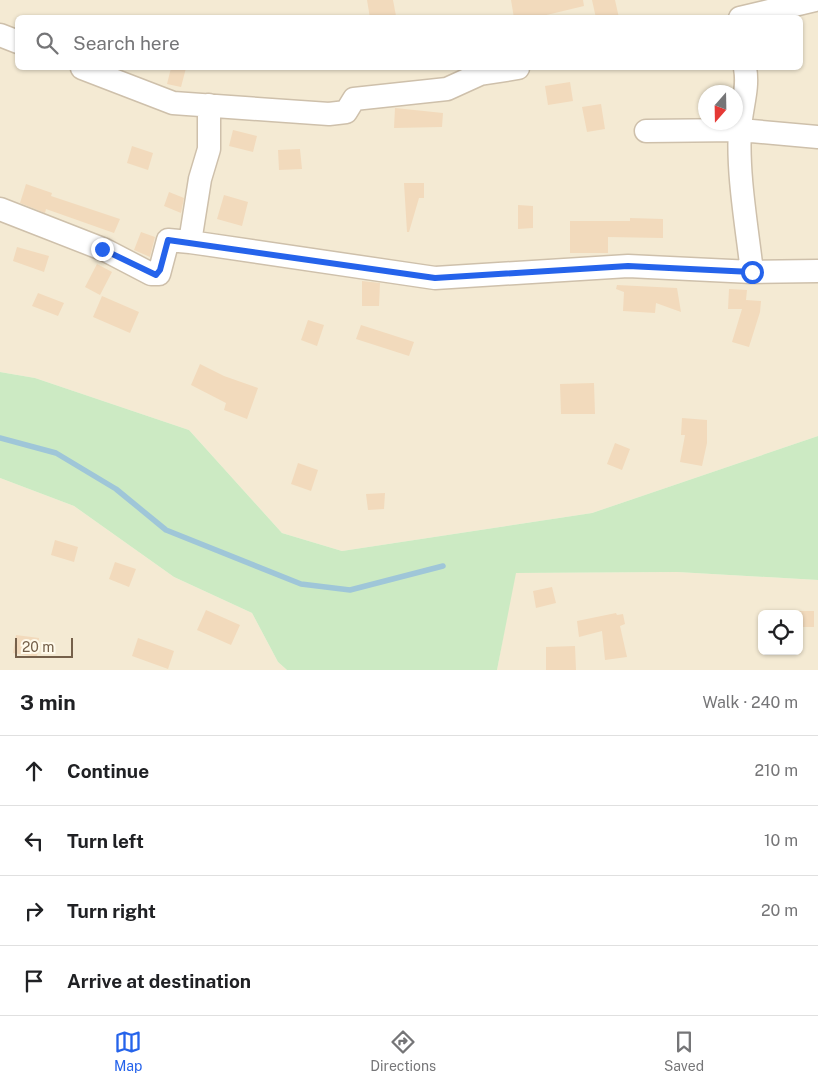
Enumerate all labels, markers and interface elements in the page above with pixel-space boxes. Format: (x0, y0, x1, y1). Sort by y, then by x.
search box (15, 15, 803, 70)
icon: search (33, 29, 61, 57)
text: Search here (73, 32, 180, 54)
north arrow (698, 85, 743, 130)
route end (91, 238, 114, 261)
route start (741, 261, 764, 284)
map controls (758, 610, 803, 655)
button: locate (758, 610, 803, 655)
scale bar (15, 635, 72, 658)
text: 20 m (22, 639, 54, 655)
text: 3 min (20, 690, 76, 715)
text: Walk · 240 m (702, 693, 798, 712)
icon: ahead (20, 757, 48, 785)
text: Continue (67, 760, 149, 782)
text: 210 m (754, 761, 798, 780)
icon: left (20, 827, 48, 855)
text: Turn left (67, 830, 144, 852)
text: 10 m (764, 831, 798, 850)
icon: right (20, 897, 48, 925)
text: Turn right (67, 900, 156, 922)
text: 20 m (761, 901, 798, 920)
icon: arrive (20, 967, 48, 995)
text: Arrive at destination (67, 970, 251, 992)
tab: Map (114, 1028, 142, 1074)
tab: Directions (370, 1028, 436, 1074)
tab: Saved (664, 1028, 704, 1074)

